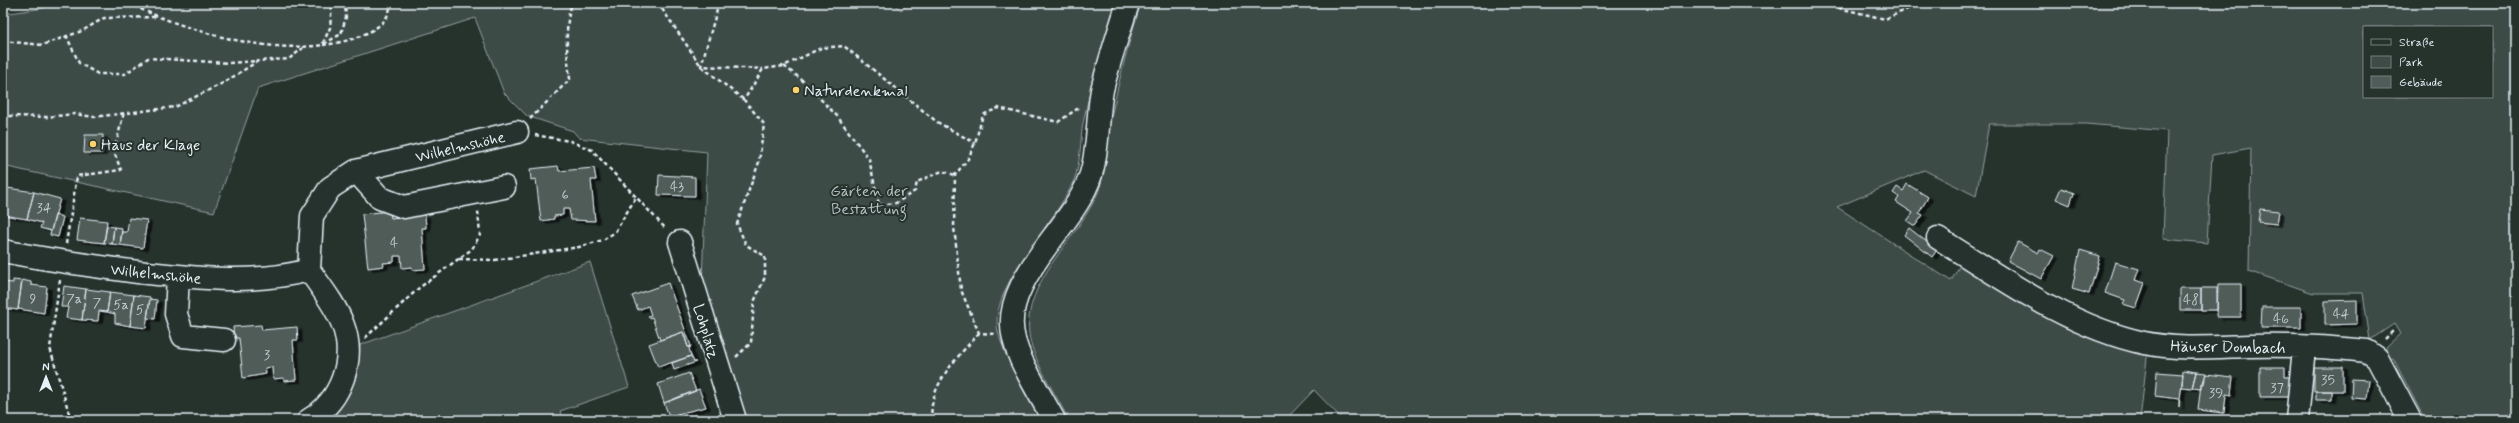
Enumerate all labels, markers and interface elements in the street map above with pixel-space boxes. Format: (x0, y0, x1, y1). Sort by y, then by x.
legend (2363, 26, 2493, 98)
text: Straße (2399, 35, 2434, 51)
text: Park (2399, 55, 2423, 71)
text: Gebäude (2399, 75, 2442, 91)
place label: Naturdenkmal (804, 81, 907, 102)
marker: Naturdenkmal (791, 85, 801, 95)
street label: Wilhelmshöhe (413, 127, 507, 168)
place label: Haus der Klage (101, 135, 200, 156)
marker: Haus der Klage (88, 139, 98, 149)
house number: 43 (670, 178, 684, 196)
park label: Gärten der Bestattung (830, 181, 908, 221)
house number: 6 (561, 186, 569, 204)
house number: 34 (37, 199, 52, 217)
house number: 4 (390, 234, 398, 252)
street label: Wilhelmshöhe (109, 259, 203, 290)
house number: 9 (30, 290, 37, 308)
house number: 7a (66, 290, 82, 308)
house number: 48 (2183, 291, 2199, 309)
house number: 7 (93, 294, 102, 312)
house number: 5a (113, 296, 129, 314)
house number: 5 (136, 301, 144, 319)
street label: Lohplatz (687, 302, 724, 361)
house number: 44 (2333, 305, 2350, 323)
house number: 46 (2273, 310, 2289, 328)
street label: Häuser Dombach (2170, 336, 2286, 359)
house number: 3 (264, 346, 270, 364)
north arrow (26, 357, 66, 397)
text: N (42, 361, 50, 375)
house number: 35 (2321, 371, 2335, 389)
house number: 37 (2270, 379, 2284, 397)
house number: 39 (2209, 384, 2223, 402)

